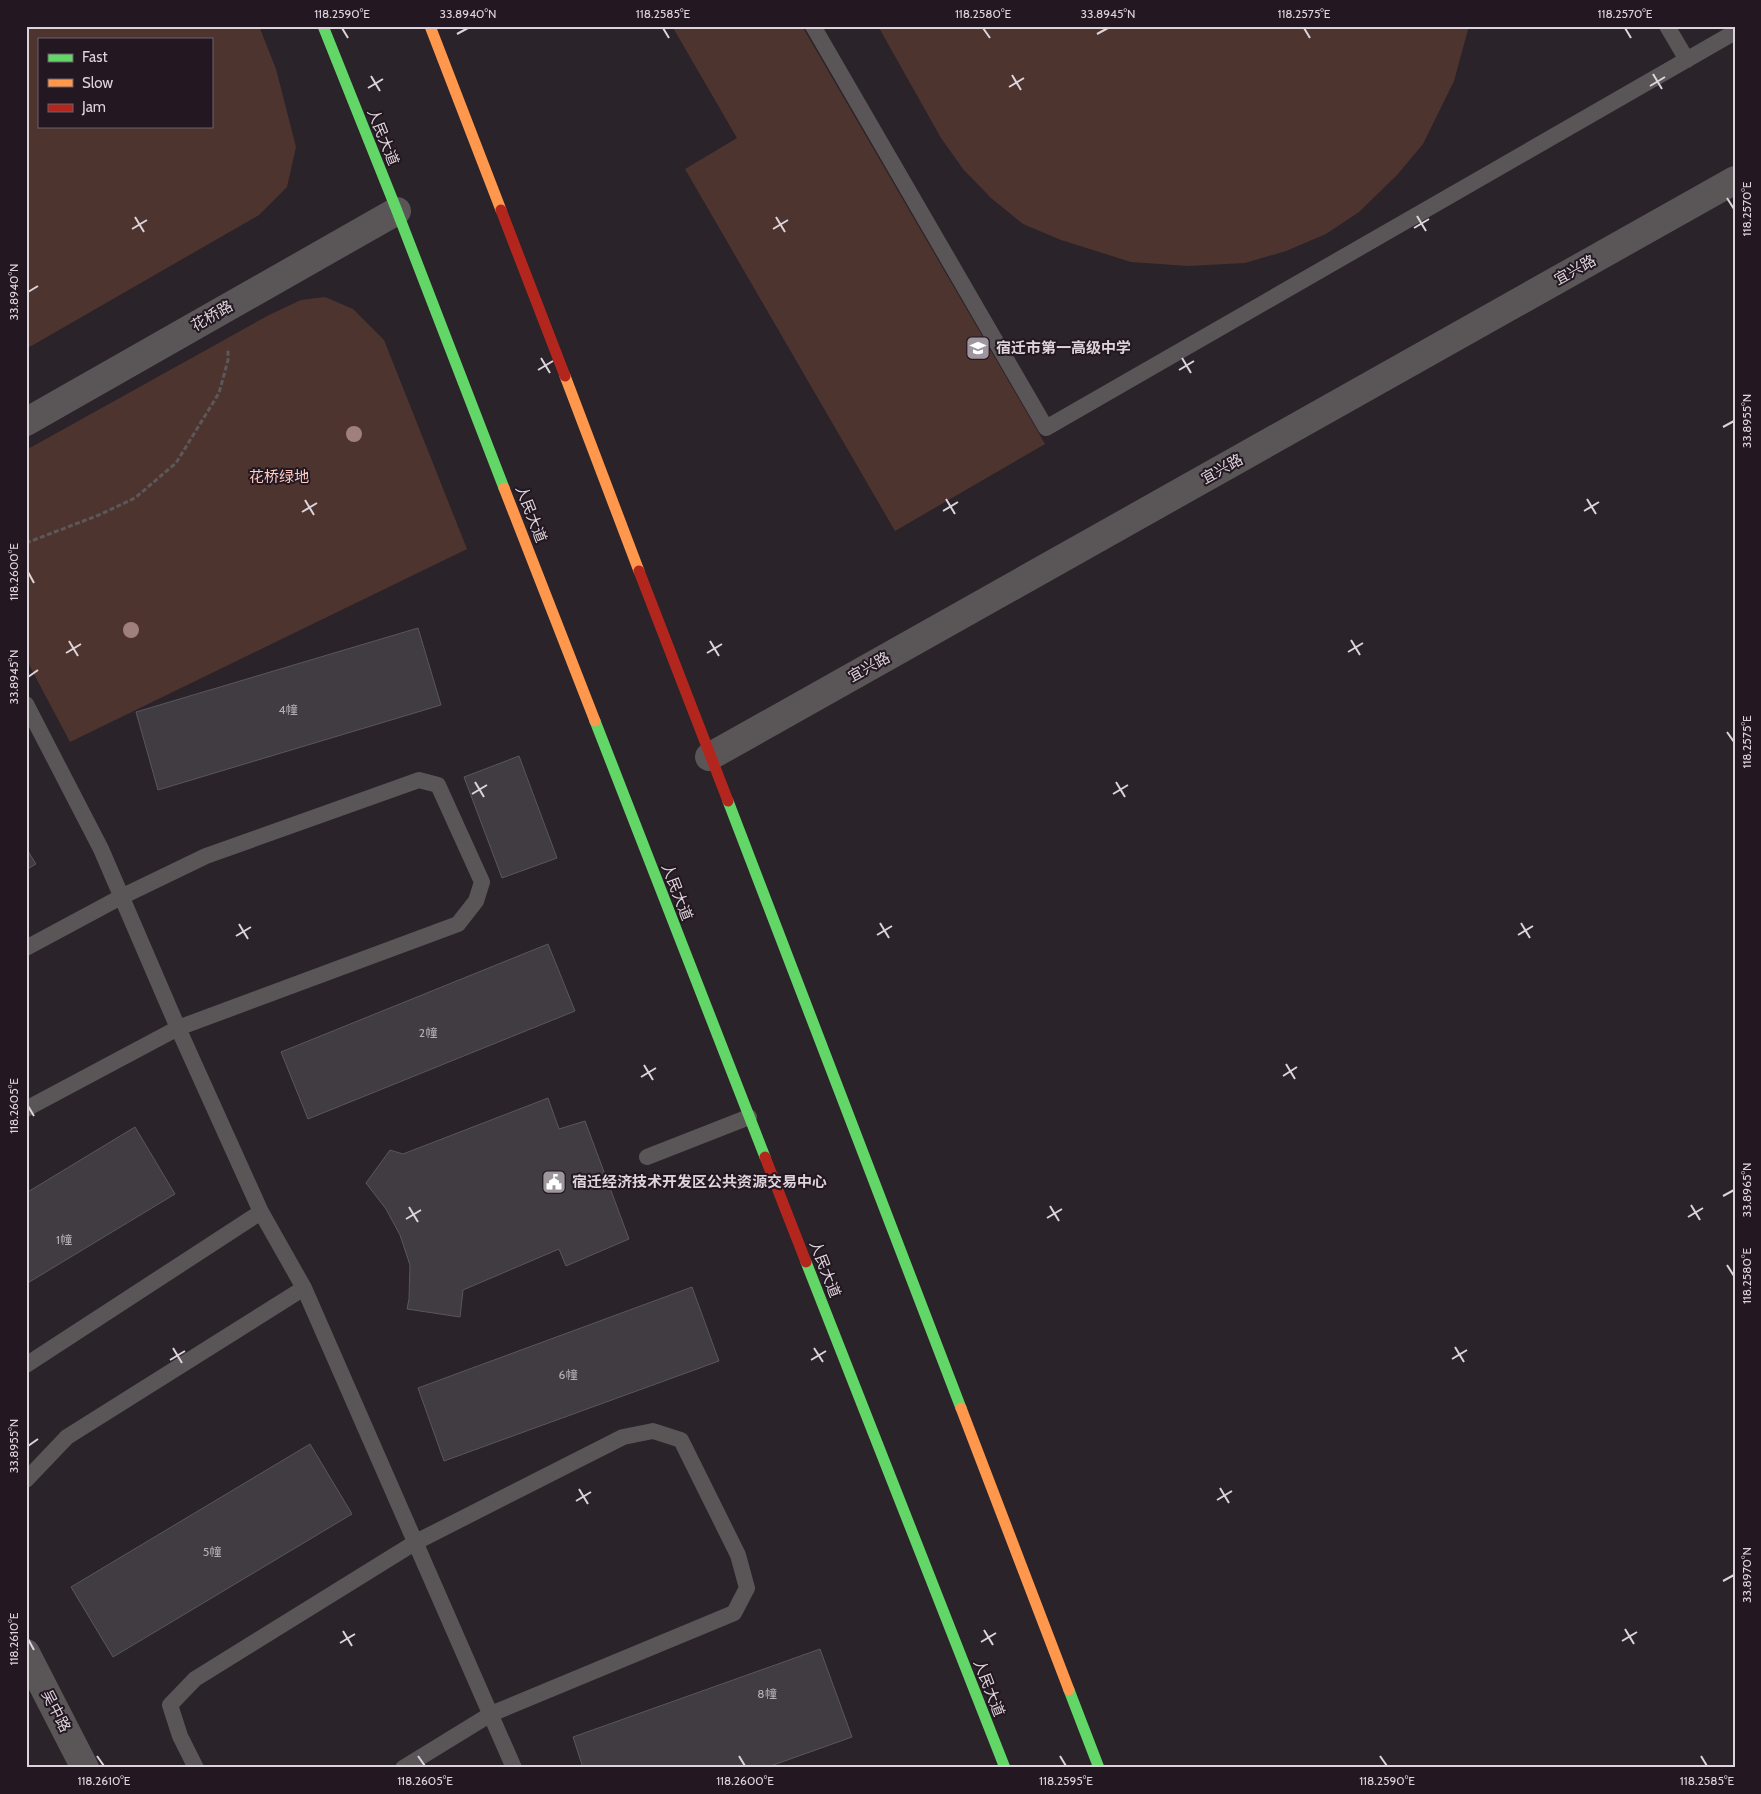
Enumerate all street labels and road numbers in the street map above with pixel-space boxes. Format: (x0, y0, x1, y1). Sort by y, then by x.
street label: 人民大道 (363, 106, 403, 168)
street label: 宜兴路 (1551, 251, 1599, 289)
street label: 花桥路 (188, 297, 236, 335)
street label: 宜兴路 (1198, 450, 1246, 488)
street label: 人民大道 (512, 483, 550, 545)
street label: 宜兴路 (845, 648, 893, 686)
street label: 人民大道 (658, 861, 696, 923)
street label: 人民大道 (806, 1238, 844, 1300)
street label: 人民大道 (970, 1657, 1008, 1719)
street label: 吴中路 (38, 1687, 74, 1735)

